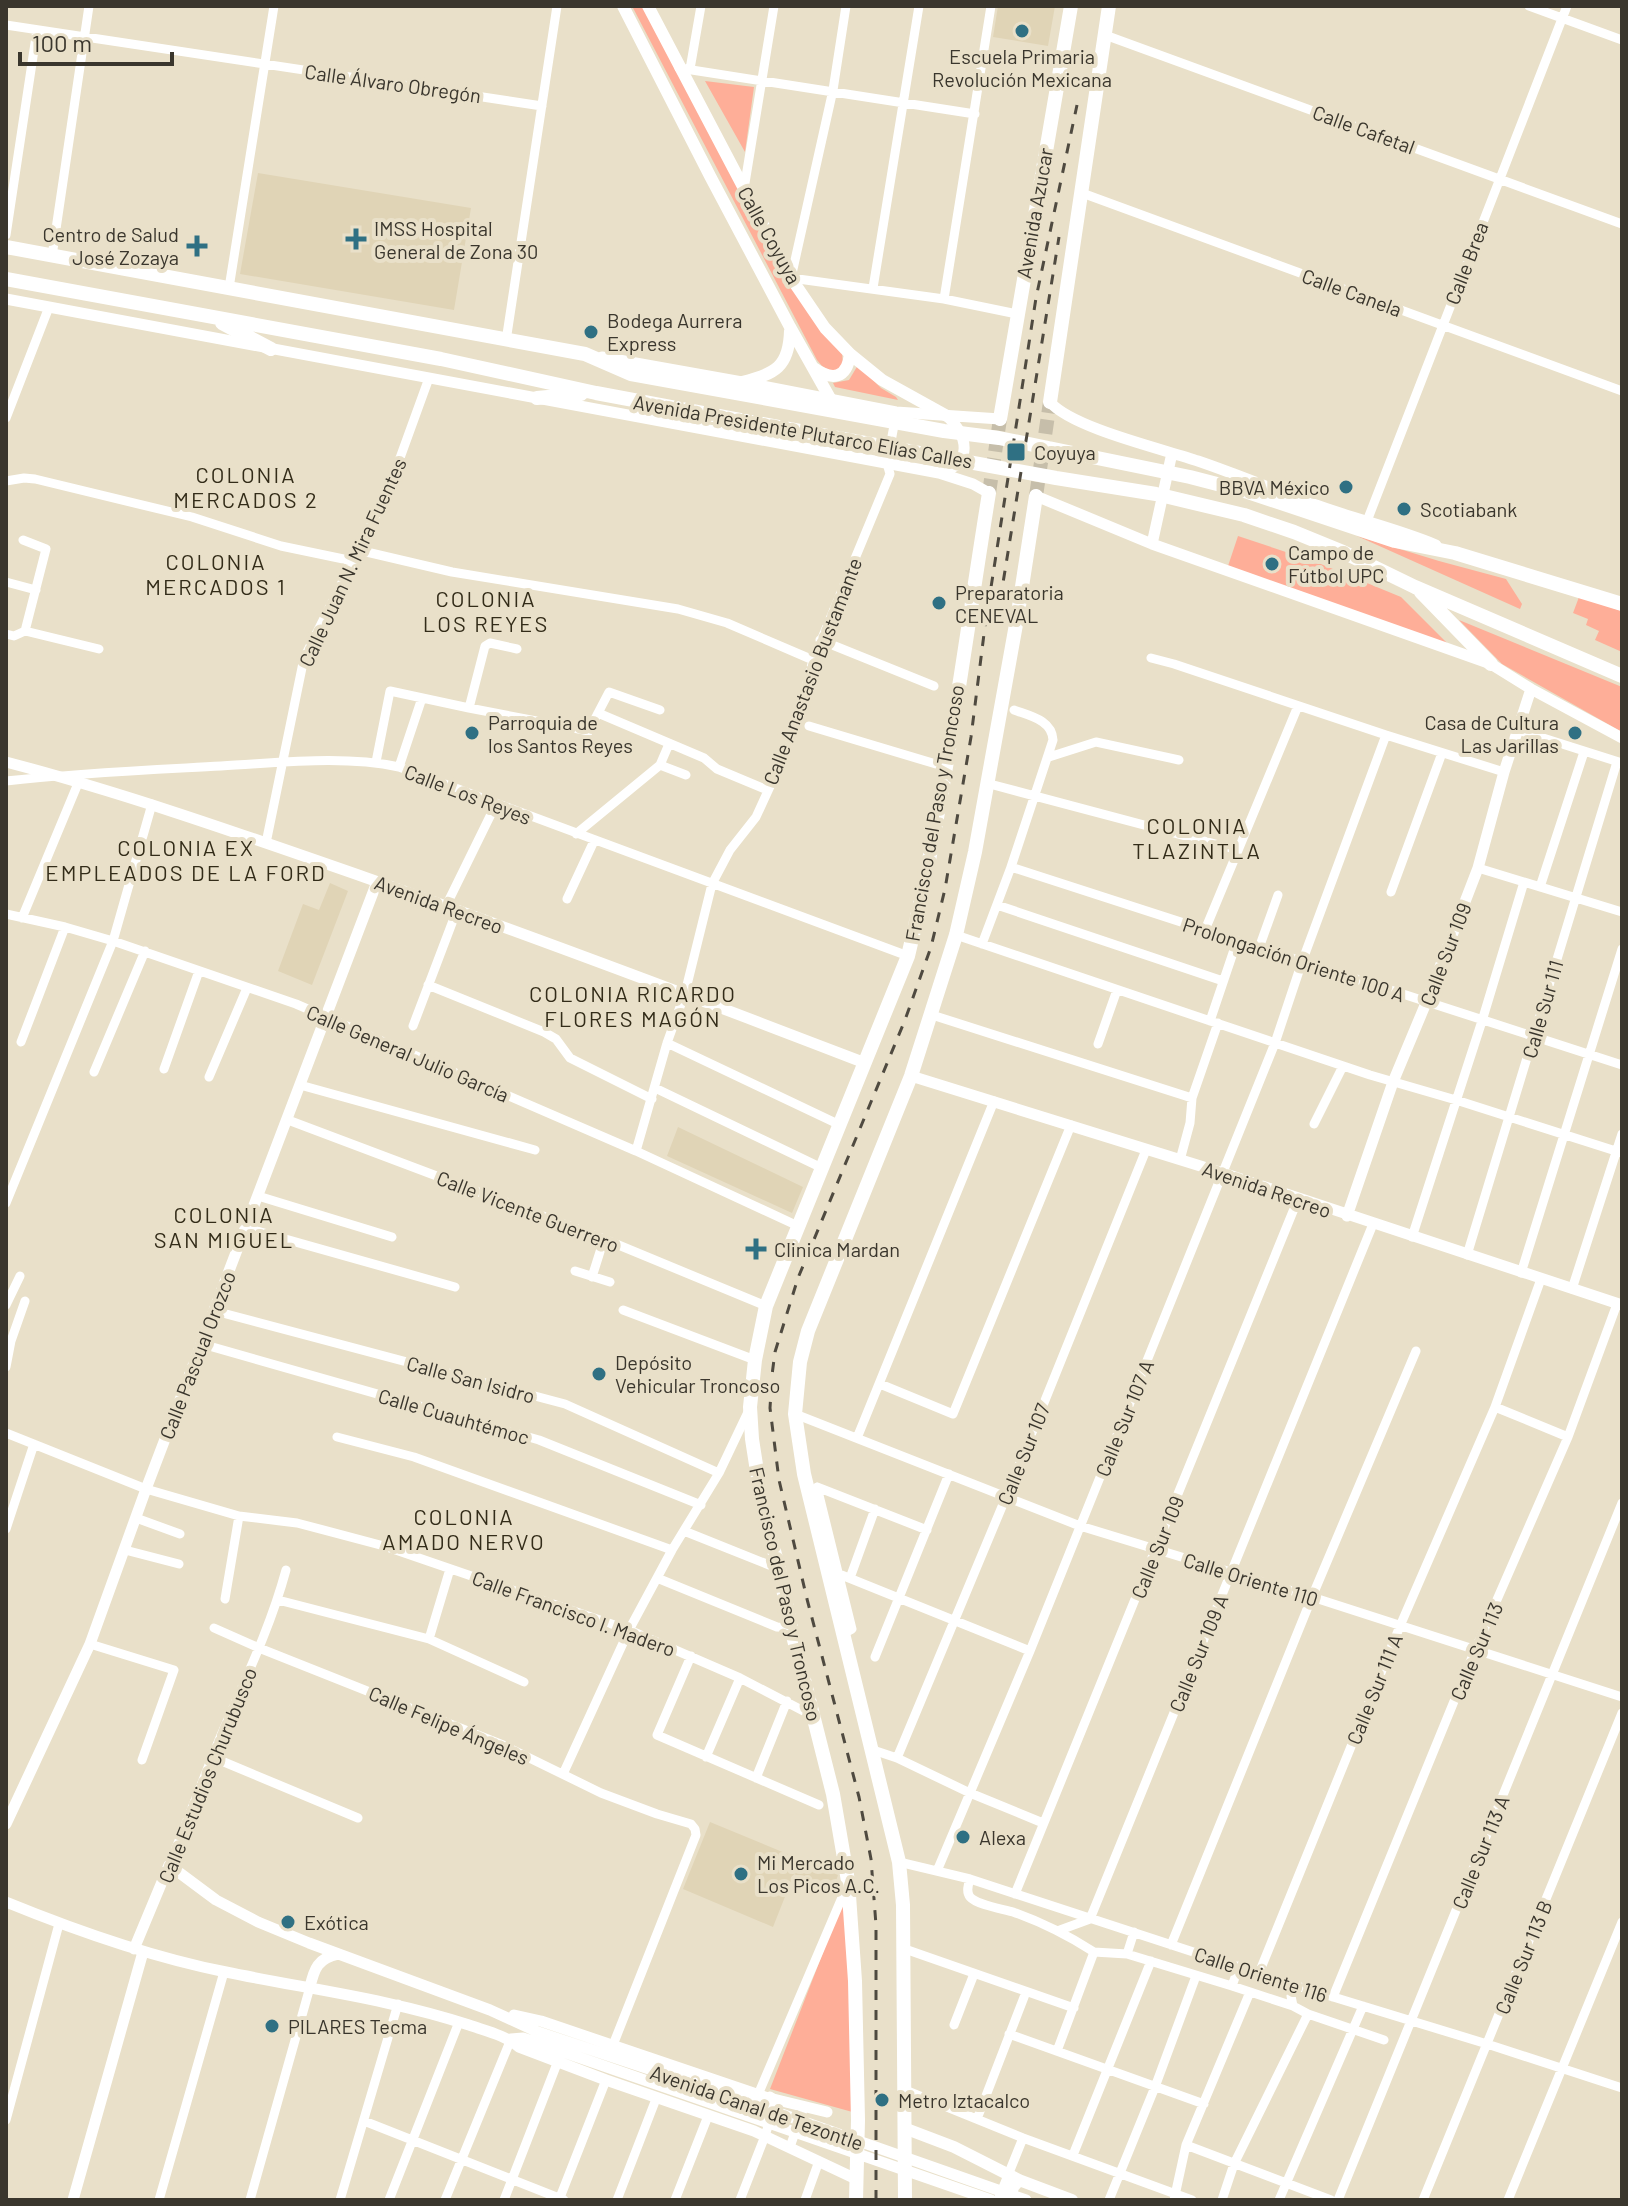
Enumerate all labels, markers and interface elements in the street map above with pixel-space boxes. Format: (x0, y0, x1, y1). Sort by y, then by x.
scale bar (20, 16, 172, 66)
marker: Escuela Primaria Revolución Mexicana (1013, 22, 1031, 40)
text: 100 m (32, 28, 92, 57)
place label: Escuela Primaria Revolución Mexicana (932, 44, 1112, 91)
street label: Calle Álvaro Obregón (303, 59, 483, 107)
street label: Calle Cafetal (1310, 99, 1418, 159)
street label: Avenida Azucar (1011, 146, 1057, 280)
street label: Calle Coyuya (733, 182, 807, 288)
place label: IMSS Hospital General de Zona 30 (374, 216, 538, 263)
street label: Calle Brea (1439, 218, 1493, 308)
place label: Centro de Salud José Zozaya (42, 222, 179, 269)
marker: IMSS Hospital General de Zona 30 (345, 228, 367, 250)
marker: Centro de Salud José Zozaya (186, 235, 208, 257)
street label: Calle Canela (1299, 263, 1405, 321)
place label: Bodega Aurrera Express (607, 308, 742, 355)
marker: Bodega Aurrera Express (582, 323, 600, 341)
street label: Avenida Presidente Plutarco Elías Calles (632, 389, 974, 473)
place label: Coyuya (1034, 440, 1096, 464)
marker: Coyuya (1005, 441, 1027, 463)
street label: Calle Juan N. Mira Fuentes (293, 454, 411, 670)
district label: COLONIA MERCADOS 2 (173, 461, 319, 512)
place label: BBVA México (1219, 475, 1330, 499)
marker: BBVA México (1337, 478, 1355, 496)
place label: Scotiabank (1420, 497, 1517, 521)
marker: Scotiabank (1395, 500, 1413, 518)
place label: Campo de Fútbol UPC (1288, 540, 1384, 587)
district label: COLONIA MERCADOS 1 (145, 548, 287, 599)
street label: Calle Anastasio Bustamante (758, 554, 866, 788)
marker: Campo de Fútbol UPC (1263, 555, 1281, 573)
place label: Preparatoria CENEVAL (955, 580, 1064, 627)
district label: COLONIA LOS REYES (423, 585, 549, 636)
marker: Preparatoria CENEVAL (930, 594, 948, 612)
street label: Francisco del Paso y Troncoso (900, 683, 968, 943)
place label: Parroquia de los Santos Reyes (488, 710, 633, 757)
place label: Casa de Cultura Las Jarillas (1424, 710, 1559, 757)
marker: Parroquia de los Santos Reyes (463, 724, 481, 742)
marker: Casa de Cultura Las Jarillas (1566, 724, 1584, 742)
street label: Calle Los Reyes (401, 759, 535, 829)
district label: COLONIA TLAZINTLA (1132, 812, 1262, 863)
district label: COLONIA EX EMPLEADOS DE LA FORD (45, 834, 327, 885)
street label: Avenida Recreo (372, 870, 506, 938)
street label: Calle Sur 109 (1414, 899, 1476, 1009)
street label: Prolongación Oriente 100 A (1180, 912, 1408, 1006)
street label: Calle Sur 111 (1517, 957, 1567, 1061)
district label: COLONIA RICARDO FLORES MAGÓN (529, 980, 737, 1031)
street label: Calle General Julio García (303, 999, 513, 1107)
street label: Avenida Recreo (1200, 1156, 1334, 1222)
street label: Calle Vicente Guerrero (433, 1165, 623, 1257)
district label: COLONIA SAN MIGUEL (154, 1201, 294, 1252)
place label: Clinica Mardan (774, 1237, 900, 1261)
marker: Clinica Mardan (745, 1238, 767, 1260)
street label: Calle Pascual Orozco (154, 1267, 240, 1443)
street label: Calle San Isidro (404, 1350, 538, 1408)
place label: Depósito Vehicular Troncoso (615, 1350, 780, 1397)
street label: Calle Sur 107 A (1090, 1356, 1158, 1480)
marker: Depósito Vehicular Troncoso (590, 1365, 608, 1383)
street label: Calle Cuauhtémoc (376, 1383, 532, 1449)
street label: Calle Sur 107 (992, 1399, 1054, 1508)
street label: Francisco del Paso y Troncoso (745, 1464, 827, 1724)
street label: Calle Sur 109 (1126, 1492, 1188, 1602)
district label: COLONIA AMADO NERVO (382, 1503, 546, 1554)
street label: Calle Oriente 110 (1181, 1547, 1321, 1611)
street label: Calle Francisco I. Madero (469, 1565, 679, 1661)
street label: Calle Sur 109 A (1164, 1591, 1232, 1715)
street label: Calle Sur 113 (1445, 1598, 1507, 1704)
street label: Calle Sur 111 A (1341, 1630, 1407, 1748)
street label: Calle Estudios Churubusco (153, 1664, 261, 1886)
street label: Calle Felipe Ángeles (365, 1680, 533, 1770)
street label: Calle Sur 113 A (1446, 1792, 1514, 1912)
place label: Alexa (979, 1825, 1026, 1849)
marker: Alexa (954, 1828, 972, 1846)
place label: Mi Mercado Los Picos A.C. (757, 1850, 880, 1897)
marker: Mi Mercado Los Picos A.C. (732, 1865, 750, 1883)
street label: Calle Sur 113 B (1489, 1897, 1557, 2017)
place label: Exótica (304, 1910, 369, 1934)
marker: Exótica (279, 1913, 297, 1931)
street label: Calle Oriente 116 (1192, 1941, 1330, 2007)
place label: PILARES Tecma (288, 2014, 427, 2038)
marker: PILARES Tecma (263, 2017, 281, 2035)
street label: Avenida Canal de Tezontle (647, 2059, 867, 2155)
place label: Metro Iztacalco (898, 2088, 1030, 2112)
marker: Metro Iztacalco (873, 2091, 891, 2109)

